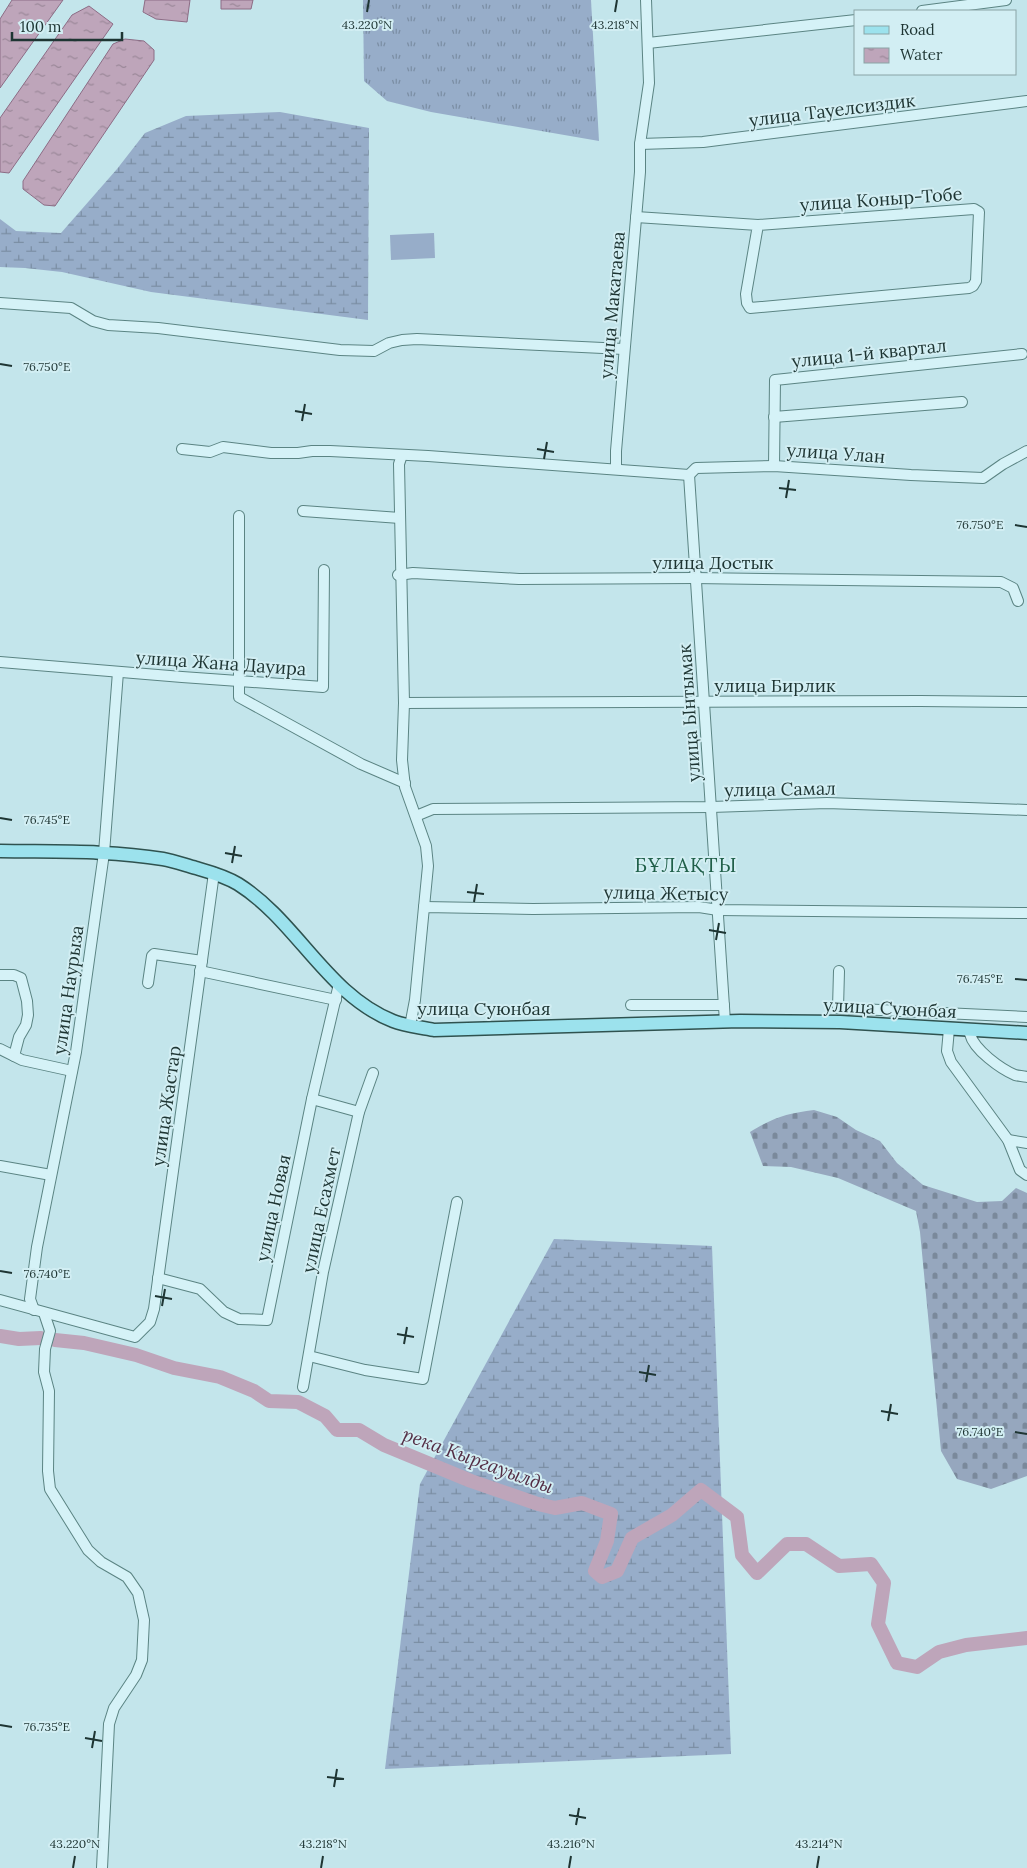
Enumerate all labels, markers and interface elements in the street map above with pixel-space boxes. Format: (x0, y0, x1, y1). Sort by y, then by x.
scale bar (12, 10, 122, 42)
legend (854, 10, 1017, 75)
text: 100 m (20, 17, 61, 36)
text: 43.220°N (342, 17, 392, 32)
text: 43.218°N (591, 17, 639, 32)
text: Road (900, 20, 935, 39)
text: Water (900, 45, 943, 64)
street label: улица Тауелсиздик (748, 88, 917, 132)
street label: улица Коныр-Тобе (799, 182, 963, 216)
street label: улица Макатаева (594, 230, 630, 380)
street label: улица 1-й квартал (790, 333, 948, 373)
text: 76.750°E (24, 359, 70, 374)
street label: улица Улан (786, 438, 886, 468)
text: 76.750°E (957, 517, 1003, 532)
street label: улица Достык (653, 551, 774, 574)
street label: улица Ынтымак (673, 643, 705, 783)
street label: улица Жана Дауира (135, 646, 307, 680)
street label: улица Бирлик (714, 674, 836, 697)
street label: улица Самал (724, 777, 836, 801)
text: 76.745°E (24, 812, 70, 827)
district label: БҰЛАҚТЫ (634, 852, 738, 877)
street label: улица Жетысу (604, 880, 729, 906)
street label: улица Наурыза (48, 924, 88, 1056)
text: 76.745°E (957, 971, 1003, 986)
street label: улица Суюнбая (823, 993, 957, 1023)
street label: улица Суюнбая (417, 997, 551, 1020)
street label: улица Жастар (146, 1044, 186, 1168)
street label: улица Есахмет (296, 1145, 346, 1275)
street label: улица Новая (250, 1152, 296, 1264)
text: 76.740°E (24, 1266, 70, 1281)
water label: река Кыргауылды (399, 1422, 557, 1499)
text: 76.740°E (957, 1424, 1003, 1439)
text: 76.735°E (24, 1719, 70, 1734)
text: 43.220°N (50, 1836, 100, 1851)
text: 43.218°N (299, 1836, 347, 1851)
text: 43.216°N (547, 1836, 595, 1851)
text: 43.214°N (795, 1836, 843, 1851)

